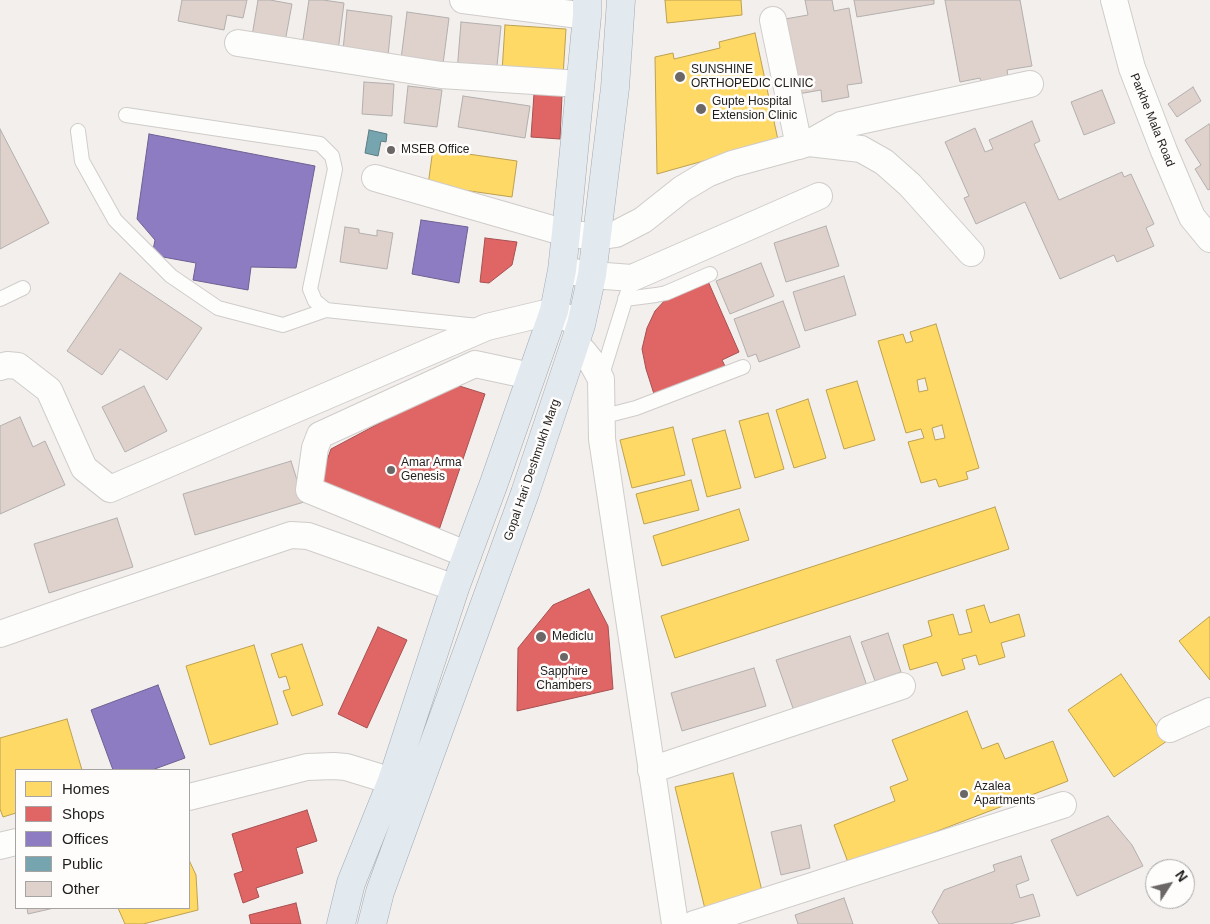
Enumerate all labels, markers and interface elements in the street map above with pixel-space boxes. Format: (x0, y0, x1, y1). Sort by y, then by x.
place label: SUNSHINE ORTHOPEDIC CLINIC (691, 63, 813, 91)
marker: SUNSHINE ORTHOPEDIC CLINIC (673, 70, 687, 84)
street label: Parkhe Mala Road (1127, 71, 1177, 169)
place label: Gupte Hospital Extension Clinic (712, 95, 797, 123)
marker: Gupte Hospital Extension Clinic (694, 102, 708, 116)
place label: MSEB Office (401, 143, 469, 157)
marker: MSEB Office (385, 144, 397, 156)
street label: Gopal Hari Deshmukh Marg (501, 397, 563, 543)
place label: Amar Arma Genesis (401, 456, 462, 484)
marker: Amar Arma Genesis (385, 464, 397, 476)
marker: Mediclu (534, 630, 548, 644)
place label: Mediclu (552, 630, 593, 644)
marker: Sapphire Chambers (558, 651, 570, 663)
place label: Sapphire Chambers (536, 665, 592, 693)
legend (15, 769, 190, 909)
text: Homes (62, 780, 110, 797)
place label: Azalea Apartments (974, 780, 1035, 808)
marker: Azalea Apartments (958, 788, 970, 800)
text: Shops (62, 805, 105, 822)
text: Offices (62, 830, 108, 847)
text: Public (62, 855, 103, 872)
north arrow (1145, 859, 1195, 909)
text: N (1172, 867, 1191, 885)
text: Other (62, 880, 100, 897)

